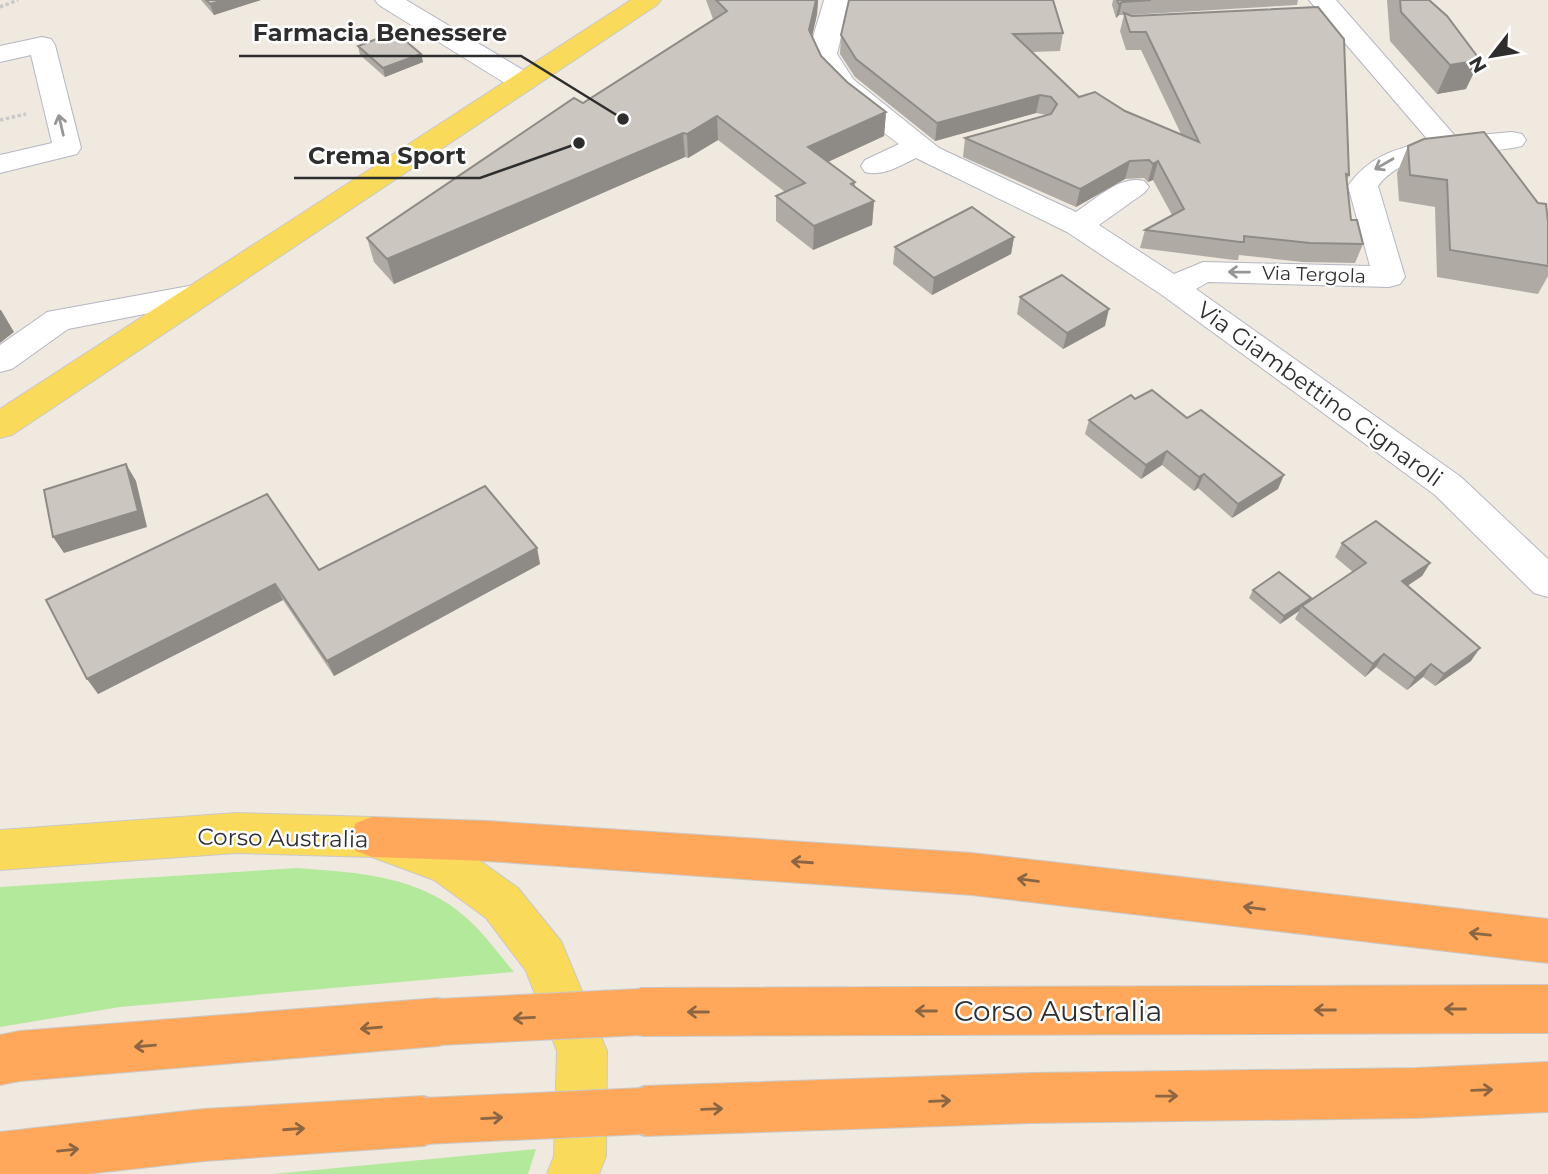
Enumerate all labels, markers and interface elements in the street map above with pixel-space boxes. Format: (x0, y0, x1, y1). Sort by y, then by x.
callout: Farmacia Benessere (239, 11, 521, 56)
text: Farmacia Benessere (253, 18, 507, 47)
north arrow (1457, 21, 1527, 91)
text: N (1464, 52, 1492, 77)
one-way arrow (54, 114, 67, 137)
callout: Crema Sport (294, 133, 480, 178)
text: Crema Sport (308, 141, 467, 170)
one-way arrow (1375, 157, 1395, 171)
street label: Via Tergola (1262, 261, 1366, 288)
one-way arrow (1228, 265, 1251, 279)
street label: Via Giambettino Cignaroli (1192, 296, 1448, 492)
street label: Corso Australia (197, 823, 369, 853)
one-way arrow (791, 855, 813, 868)
one-way arrow (1017, 874, 1040, 887)
one-way arrow (1243, 902, 1266, 915)
one-way arrow (1469, 927, 1492, 940)
street label: Corso Australia (954, 994, 1162, 1028)
one-way arrow (1444, 1002, 1467, 1016)
one-way arrow (1314, 1003, 1337, 1017)
one-way arrow (915, 1004, 938, 1018)
one-way arrow (687, 1005, 710, 1019)
one-way arrow (513, 1011, 536, 1024)
one-way arrow (361, 1022, 383, 1035)
one-way arrow (134, 1040, 156, 1053)
one-way arrow (1470, 1083, 1493, 1096)
one-way arrow (1155, 1089, 1178, 1103)
one-way arrow (928, 1095, 951, 1108)
one-way arrow (701, 1102, 724, 1115)
one-way arrow (480, 1111, 503, 1124)
one-way arrow (283, 1122, 305, 1135)
one-way arrow (56, 1143, 79, 1156)

